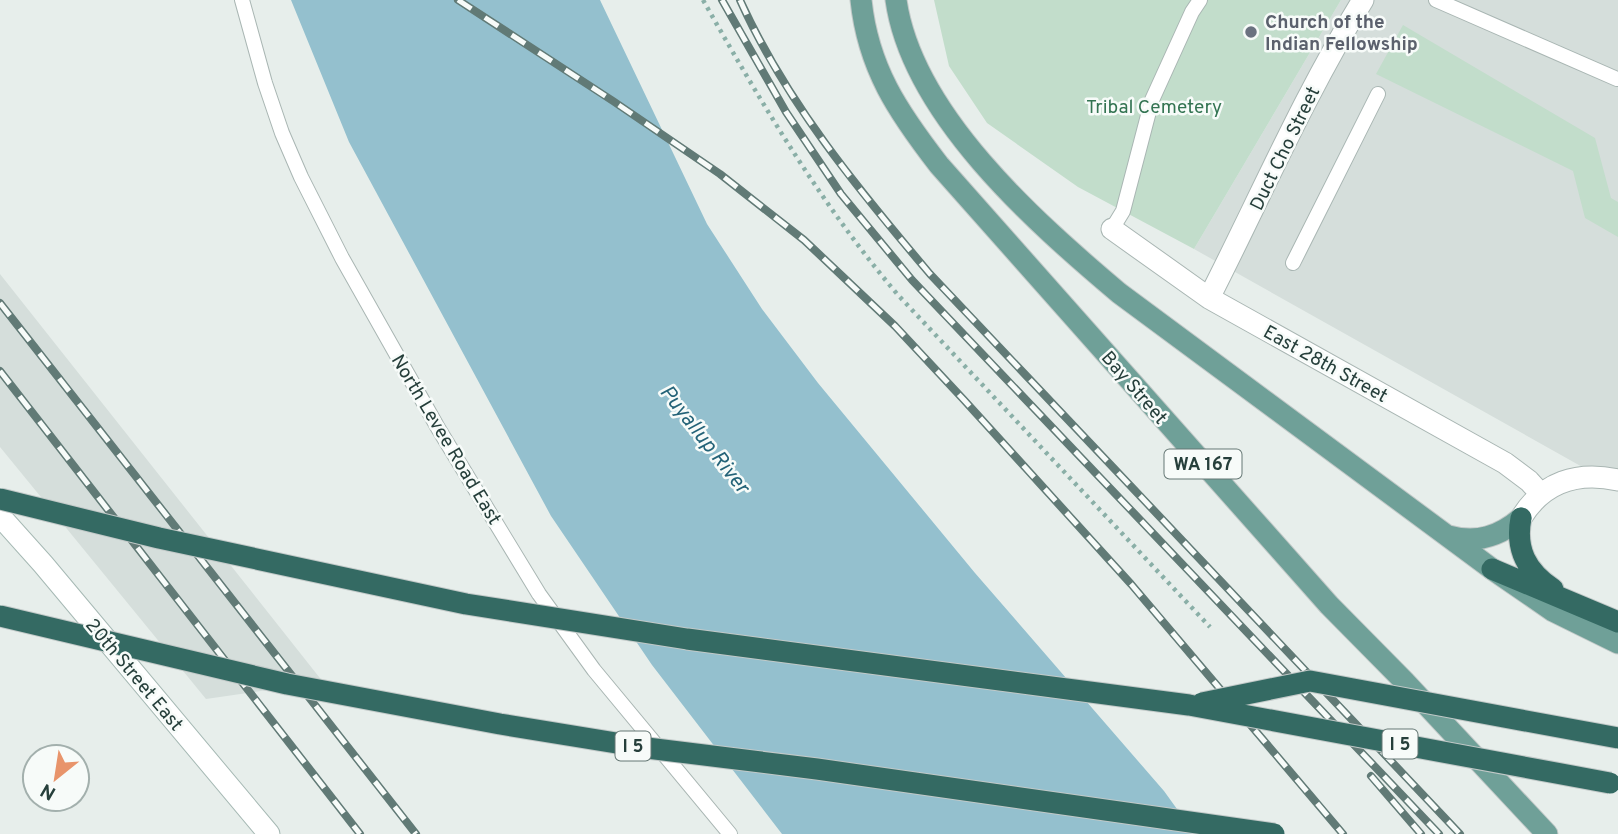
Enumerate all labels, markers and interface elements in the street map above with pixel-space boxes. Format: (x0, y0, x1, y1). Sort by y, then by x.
place label: Church of the Indian Fellowship (1265, 11, 1418, 57)
marker: Church of the Indian Fellowship (1243, 24, 1259, 40)
street label: Duct Cho Street (1245, 83, 1326, 215)
park label: Tribal Cemetery (1086, 96, 1222, 120)
street label: East 28th Street (1259, 321, 1392, 409)
street label: Bay Street (1095, 347, 1172, 430)
street label: North Levee Road East (385, 350, 506, 530)
water label: Puyallup River (653, 380, 756, 501)
road number: WA 167 (1164, 450, 1242, 478)
street label: 20th Street East (79, 614, 188, 737)
road number: I 5 (1382, 730, 1418, 758)
road number: I 5 (616, 732, 650, 760)
north arrow (21, 743, 91, 813)
text: N (37, 777, 60, 805)

